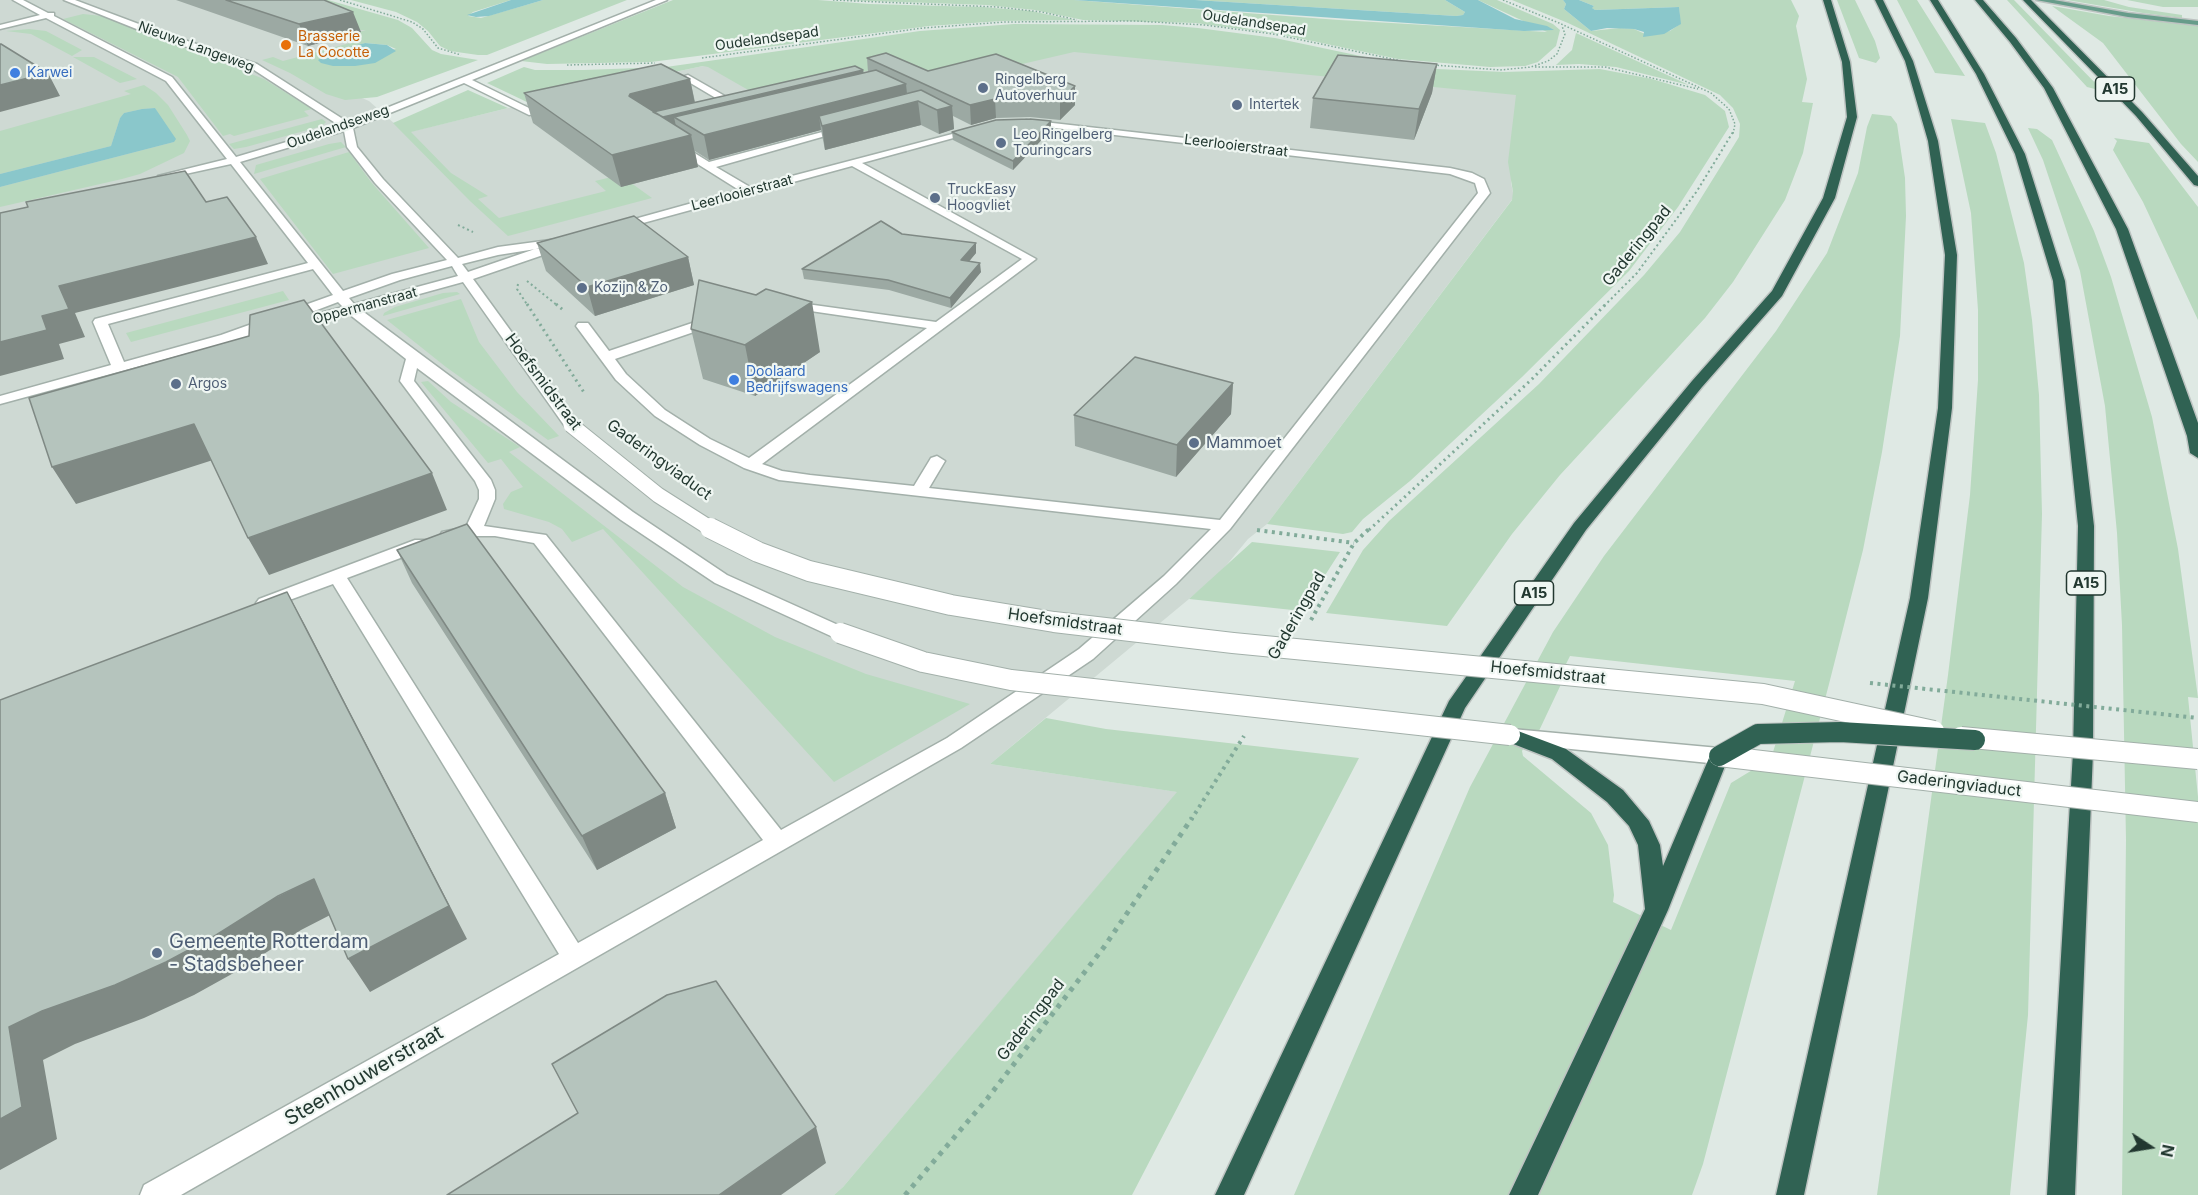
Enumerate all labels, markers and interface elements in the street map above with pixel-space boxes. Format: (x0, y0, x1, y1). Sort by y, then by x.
street label: Oudelandsepad (1201, 7, 1307, 39)
street label: Nieuwe Langeweg (136, 18, 256, 76)
street label: Oudelandsepad (714, 23, 820, 55)
place label: Brasserie La Cocotte (298, 29, 370, 62)
marker: Brasserie La Cocotte (279, 38, 293, 52)
place label: Karwei (27, 65, 72, 81)
marker: Karwei (8, 66, 22, 80)
place label: Ringelberg Autoverhuur (995, 72, 1077, 104)
road number: A15 (2096, 77, 2134, 101)
marker: Ringelberg Autoverhuur (976, 81, 990, 95)
place label: Intertek (1249, 97, 1299, 113)
marker: Intertek (1230, 98, 1244, 112)
street label: Oudelandseweg (285, 102, 391, 152)
place label: Leo Ringelberg Touringcars (1013, 127, 1113, 160)
street label: Leerlooierstraat (1183, 131, 1289, 161)
marker: Leo Ringelberg Touringcars (994, 136, 1008, 150)
street label: Leerlooierstraat (689, 171, 795, 215)
place label: TruckEasy Hoogvliet (947, 182, 1016, 214)
marker: TruckEasy Hoogvliet (928, 191, 942, 205)
street label: Gaderingpad (1599, 202, 1675, 290)
place label: Kozijn & Zo (594, 280, 668, 296)
marker: Kozijn & Zo (575, 281, 589, 295)
street label: Oppermanstraat (311, 284, 419, 328)
street label: Hoefsmidstraat (501, 330, 585, 434)
place label: Doolaard Bedrijfswagens (746, 364, 848, 396)
marker: Doolaard Bedrijfswagens (727, 373, 741, 387)
place label: Argos (188, 376, 227, 392)
marker: Argos (169, 377, 183, 391)
street label: Gaderingviaduct (603, 416, 715, 504)
place label: Mammoet (1206, 433, 1282, 453)
marker: Mammoet (1187, 436, 1201, 450)
street label: Gaderingpad (1264, 569, 1330, 663)
road number: A15 (2066, 571, 2106, 595)
road number: A15 (1514, 581, 1553, 605)
street label: Hoefsmidstraat (1007, 604, 1123, 640)
street label: Hoefsmidstraat (1490, 657, 1606, 689)
street label: Gaderingviaduct (1896, 767, 2022, 801)
place label: Gemeente Rotterdam - Stadsbeheer (169, 930, 369, 977)
marker: Gemeente Rotterdam - Stadsbeheer (150, 946, 164, 960)
street label: Gaderingpad (993, 975, 1069, 1065)
street label: Steenhouwerstraat (281, 1021, 447, 1131)
north arrow (2120, 1117, 2180, 1177)
text: N (2157, 1143, 2179, 1159)

